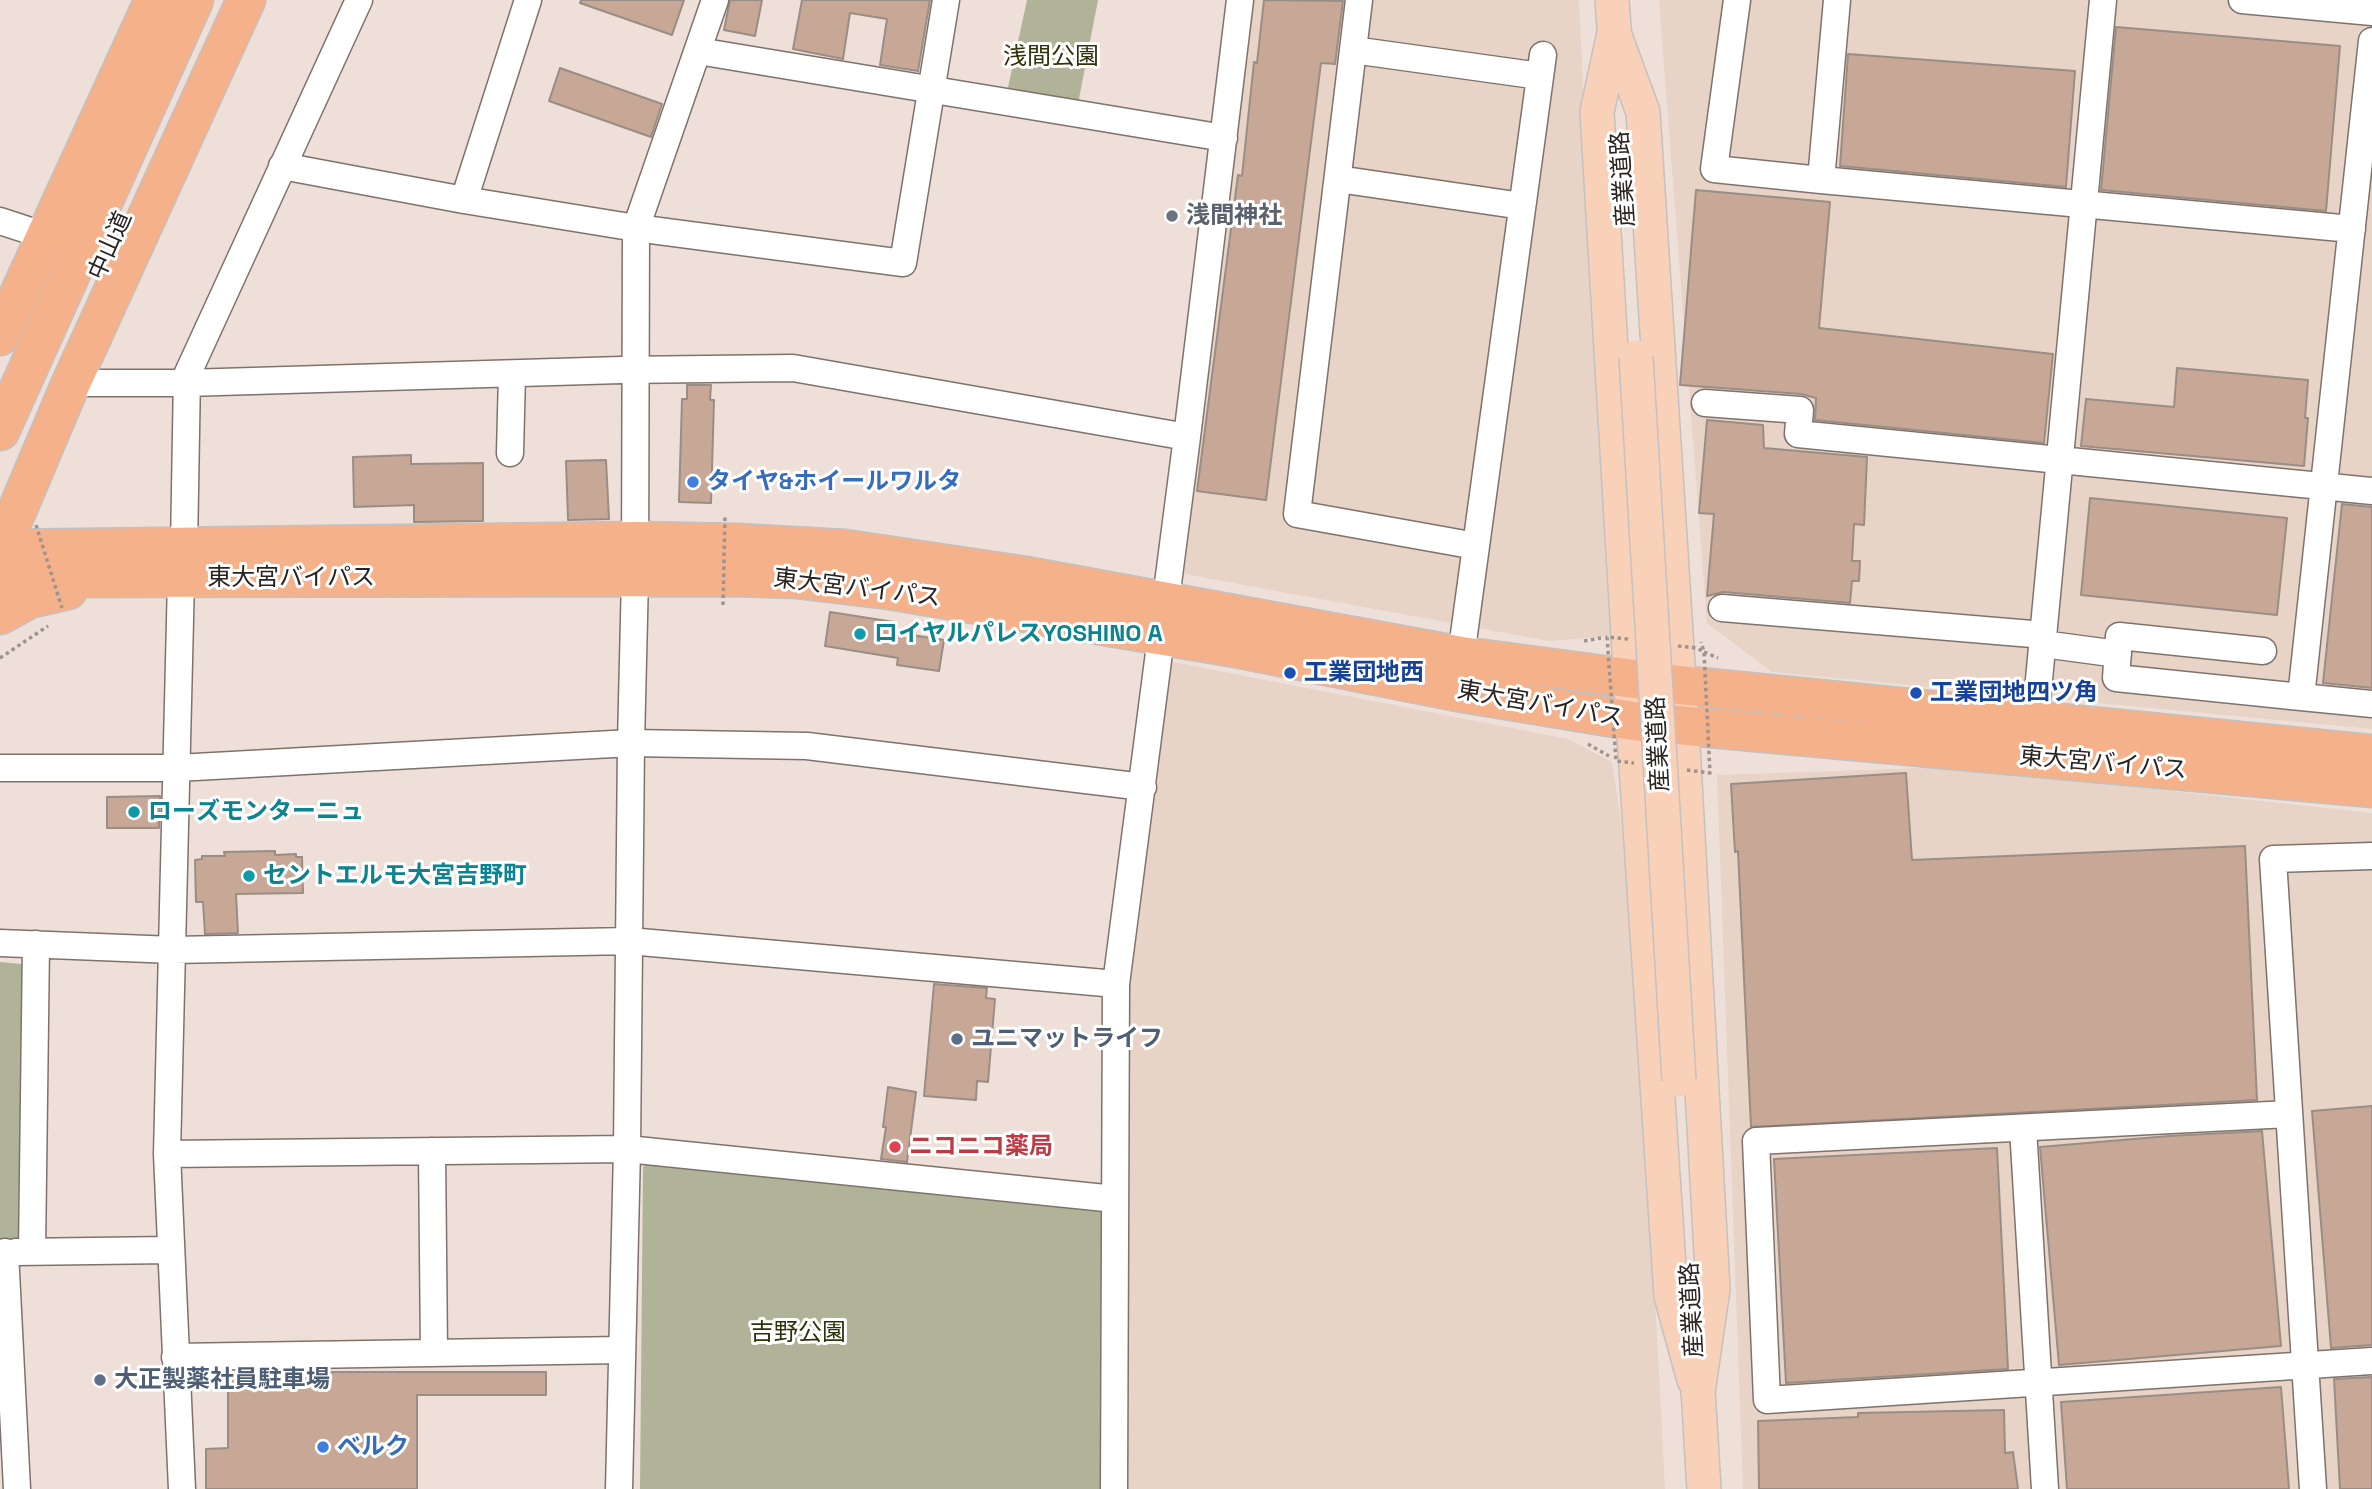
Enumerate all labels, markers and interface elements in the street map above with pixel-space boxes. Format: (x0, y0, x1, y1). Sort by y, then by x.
park label: 浅間公園 (1003, 43, 1099, 71)
street label: 産業道路 (1606, 130, 1642, 228)
place label: 浅間神社 (1186, 202, 1282, 230)
street label: 中山道 (83, 207, 139, 285)
marker: 浅間神社 (1164, 208, 1180, 224)
place label: タイヤ&ホイールワルタ (707, 468, 961, 496)
marker: タイヤ&ホイールワルタ (685, 474, 701, 490)
street label: 東大宮バイパス (207, 564, 375, 592)
street label: 東大宮バイパス (772, 564, 942, 614)
place label: ロイヤルパレスYOSHINO A (874, 620, 1163, 648)
marker: ロイヤルパレスYOSHINO A (852, 626, 868, 642)
place label: 工業団地西 (1304, 659, 1424, 687)
marker: 工業団地西 (1282, 665, 1298, 681)
street label: 東大宮バイパス (1455, 676, 1625, 734)
place label: 工業団地四ツ角 (1930, 679, 2098, 707)
marker: 工業団地四ツ角 (1908, 685, 1924, 701)
street label: 産業道路 (1642, 695, 1676, 793)
street label: 東大宮バイパス (2018, 742, 2188, 786)
place label: ローズモンターニュ (148, 798, 364, 826)
marker: ローズモンターニュ (126, 804, 142, 820)
place label: セントエルモ大宮吉野町 (263, 862, 527, 890)
marker: セントエルモ大宮吉野町 (241, 868, 257, 884)
place label: ユニマットライフ (971, 1025, 1163, 1053)
marker: ユニマットライフ (949, 1031, 965, 1047)
place label: ニコニコ薬局 (909, 1133, 1053, 1161)
marker: ニコニコ薬局 (887, 1139, 903, 1155)
street label: 産業道路 (1676, 1261, 1710, 1359)
park label: 吉野公園 (750, 1319, 846, 1347)
place label: 大正製薬社員駐車場 (114, 1366, 330, 1394)
marker: 大正製薬社員駐車場 (92, 1372, 108, 1388)
place label: ベルク (337, 1433, 409, 1461)
marker: ベルク (315, 1439, 331, 1455)

